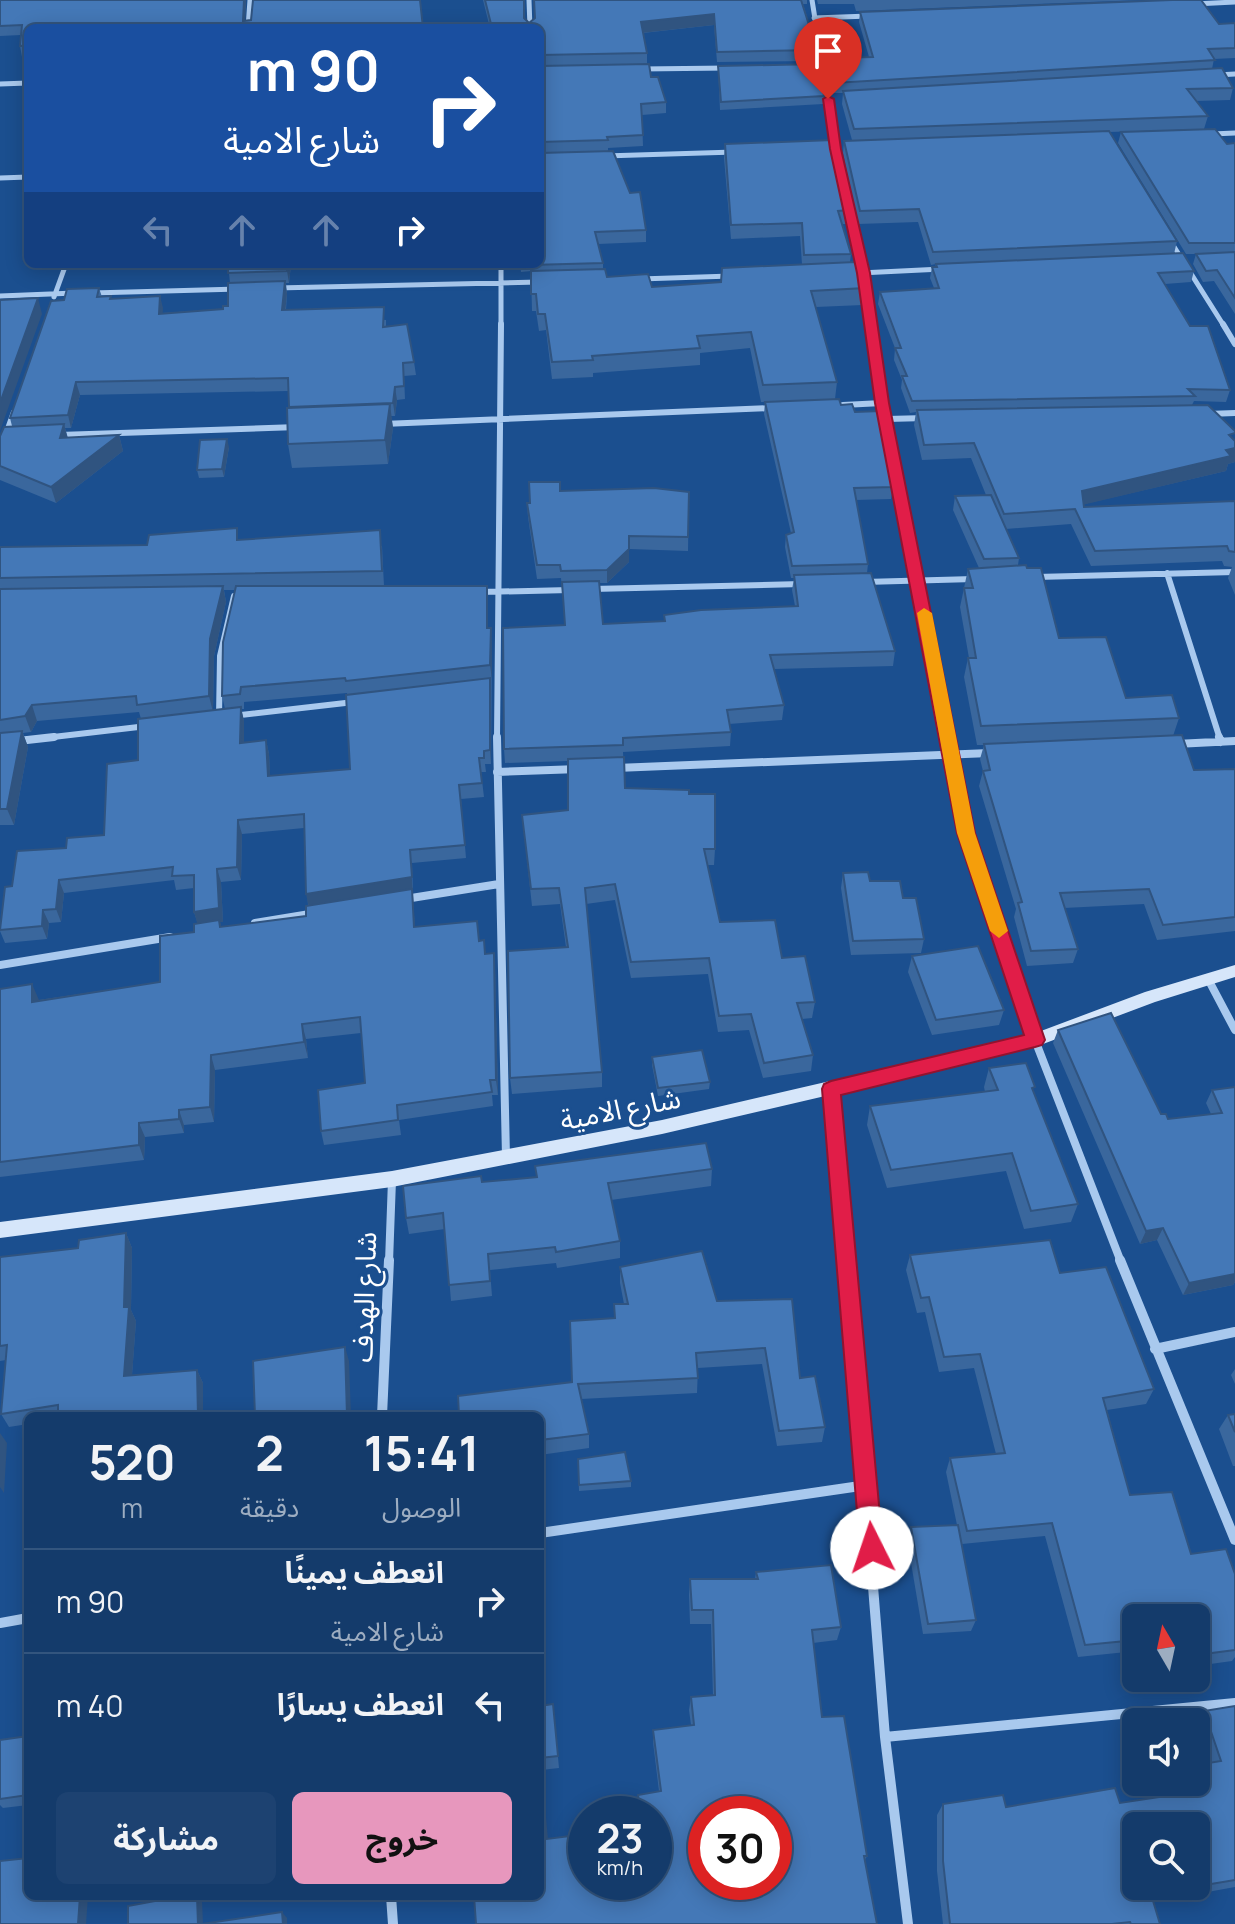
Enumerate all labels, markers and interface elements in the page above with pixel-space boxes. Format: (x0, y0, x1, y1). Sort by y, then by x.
pin (794, 17, 862, 99)
icon: arrive (806, 29, 850, 73)
text: 90 m (247, 31, 380, 108)
icon: right (408, 56, 512, 160)
text: شارع الامية (223, 115, 380, 164)
icon: left (136, 208, 180, 252)
icon: ahead (220, 208, 264, 252)
icon: ahead (304, 208, 348, 252)
icon: right (388, 208, 432, 252)
street label: شارع الامية (557, 1078, 684, 1141)
street label: شارع الهدف (342, 1231, 387, 1363)
text: 2 (255, 1420, 284, 1485)
text: 15:41 (364, 1420, 480, 1485)
text: 520 (88, 1429, 176, 1494)
text: دقيقة (240, 1489, 299, 1525)
text: الوصول (382, 1489, 461, 1525)
text: m (121, 1490, 143, 1526)
position arrow (830, 1506, 914, 1590)
text: انعطف يمينًا (285, 1551, 444, 1592)
icon: right (468, 1579, 512, 1623)
text: 90 m (56, 1581, 124, 1622)
north arrow (1122, 1604, 1210, 1692)
map controls (1122, 1604, 1210, 1900)
text: شارع الامية (331, 1613, 444, 1649)
text: انعطف يسارًا (277, 1683, 444, 1724)
icon: left (468, 1683, 512, 1727)
text: 40 m (56, 1685, 123, 1726)
button: sound (1122, 1708, 1210, 1796)
button: مشاركة (56, 1792, 276, 1884)
button: خروج (292, 1792, 512, 1884)
speed limit sign: 30 (688, 1796, 792, 1900)
text: 23 (596, 1810, 644, 1865)
button: search (1122, 1812, 1210, 1900)
text: km/h (597, 1854, 643, 1881)

